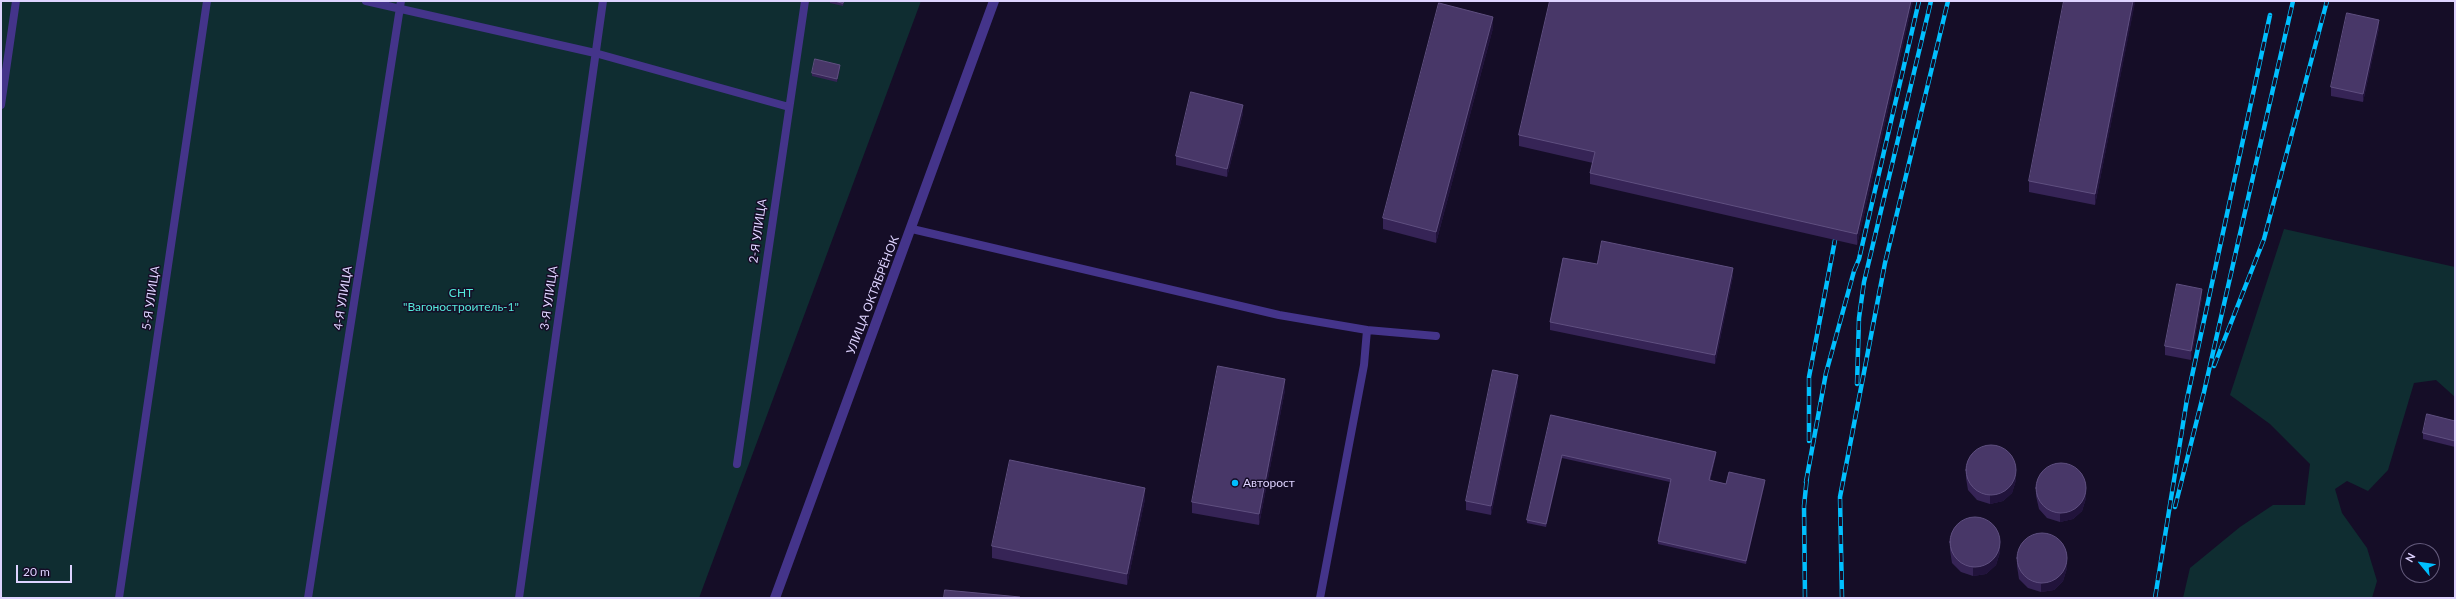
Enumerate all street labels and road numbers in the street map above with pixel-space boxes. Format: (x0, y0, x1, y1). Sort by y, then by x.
street label: 2-Я УЛИЦА (746, 198, 770, 264)
street label: УЛИЦА ОКТЯБРЁНОК (844, 234, 902, 356)
street label: 5-Я УЛИЦА (139, 265, 163, 331)
street label: 4-Я УЛИЦА (331, 265, 355, 331)
street label: 3-Я УЛИЦА (537, 265, 561, 331)

